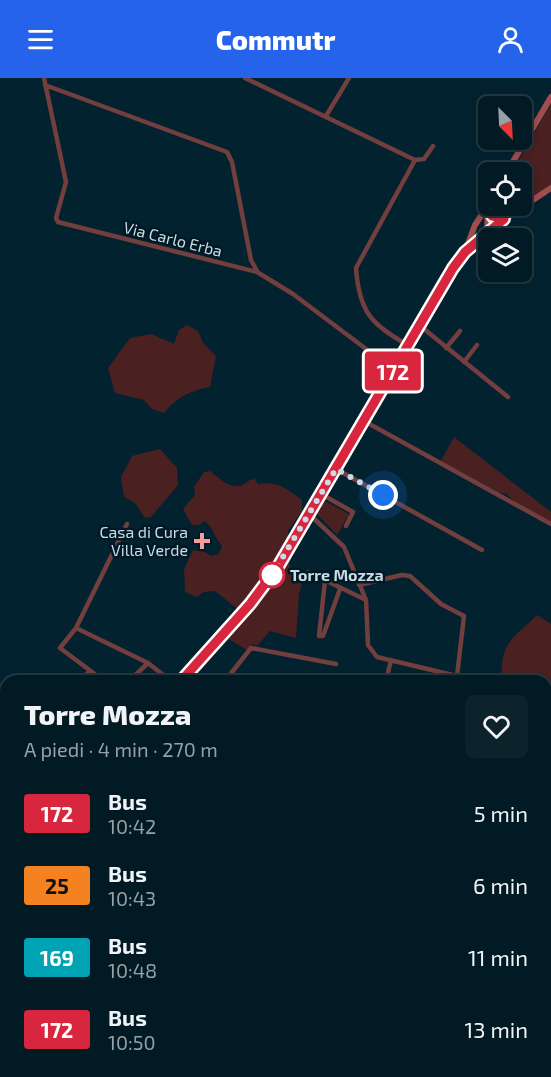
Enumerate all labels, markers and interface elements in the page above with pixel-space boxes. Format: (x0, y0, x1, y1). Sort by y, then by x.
icon: menu (24, 23, 57, 56)
text: Commutr (216, 23, 335, 55)
icon: person (494, 23, 527, 56)
north arrow (478, 96, 532, 150)
map controls (478, 96, 532, 282)
button: locate (478, 162, 532, 216)
street label: Via Carlo Erba (122, 217, 224, 260)
button: layers (478, 228, 532, 282)
line badge: 172 (358, 352, 428, 390)
text: 172 (377, 359, 409, 384)
your location (368, 480, 398, 510)
place label: Casa di Cura Villa Verde (99, 522, 188, 559)
marker: Casa di Cura Villa Verde (193, 532, 211, 550)
marker: Torre Mozza (259, 562, 285, 588)
place label: Torre Mozza (290, 565, 384, 584)
button: heart (465, 695, 528, 758)
text: Torre Mozza (24, 697, 191, 731)
text: A piedi · 4 min · 270 m (24, 737, 218, 761)
text: Bus (108, 788, 147, 814)
text: 5 min (474, 800, 528, 826)
text: 172 (41, 801, 73, 826)
text: 10:42 (108, 814, 156, 838)
text: Bus (108, 860, 147, 886)
text: 6 min (473, 872, 528, 898)
text: 25 (45, 873, 69, 898)
text: 10:43 (108, 886, 156, 910)
text: Bus (108, 932, 147, 958)
text: 11 min (468, 944, 528, 970)
text: 169 (40, 945, 74, 970)
text: 10:48 (108, 958, 157, 982)
text: Bus (108, 1004, 147, 1030)
text: 13 min (465, 1016, 528, 1042)
text: 172 (41, 1017, 73, 1042)
text: 10:50 (108, 1030, 156, 1054)

